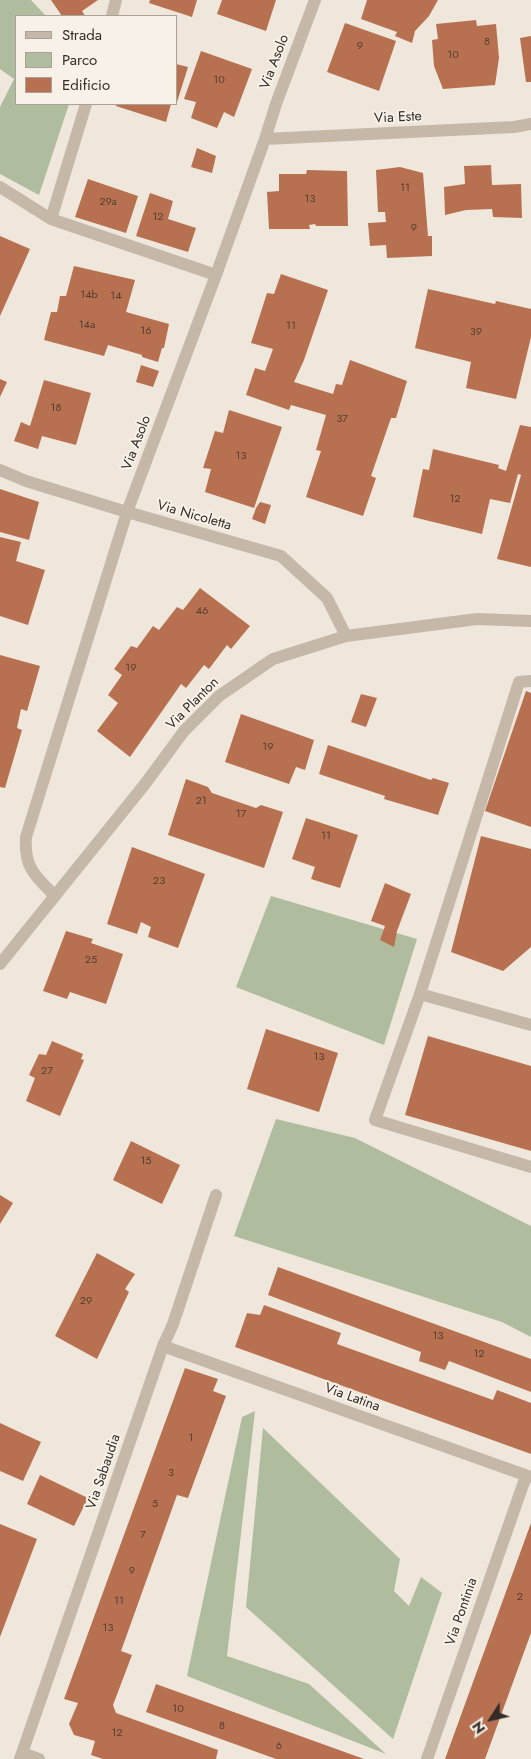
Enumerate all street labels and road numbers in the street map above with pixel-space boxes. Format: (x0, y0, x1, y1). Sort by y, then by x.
street label: Via Asolo (257, 32, 293, 92)
street label: Via Este (374, 108, 422, 128)
street label: Via Asolo (119, 413, 155, 473)
street label: Via Nicoletta (155, 497, 233, 535)
street label: Via Planton (163, 674, 223, 734)
street label: Via Latina (322, 1380, 382, 1416)
street label: Via Sabaudia (83, 1432, 125, 1512)
street label: Via Pontinia (443, 1576, 481, 1648)

